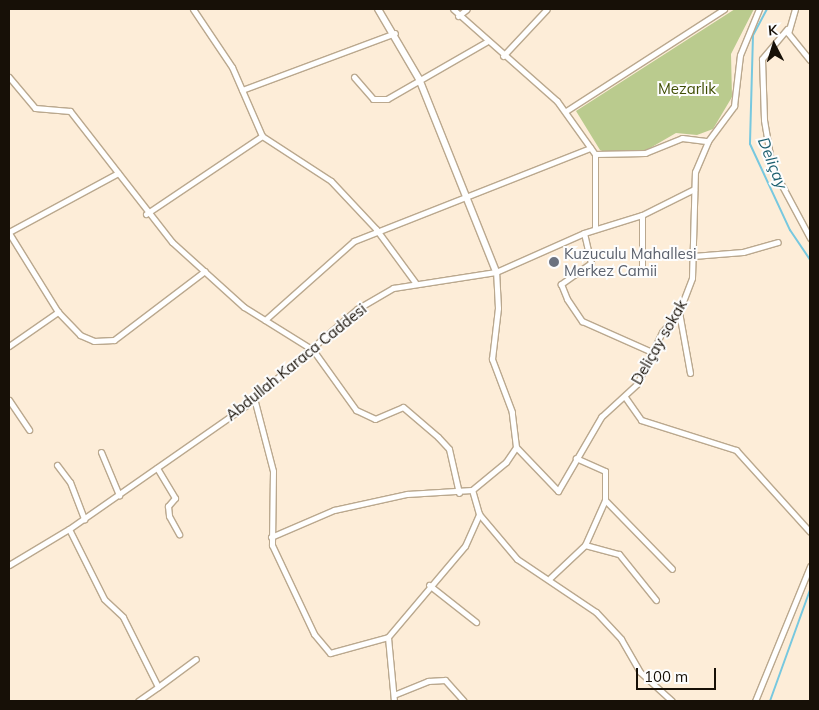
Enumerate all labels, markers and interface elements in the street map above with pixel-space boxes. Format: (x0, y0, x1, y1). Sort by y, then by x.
north arrow (749, 20, 799, 70)
text: K (767, 21, 778, 39)
park label: Mezarlık (658, 80, 716, 98)
water label: Deliçay (754, 134, 792, 192)
place label: Kuzuculu Mahallesi Merkez Camii (564, 244, 697, 279)
marker: Kuzuculu Mahallesi Merkez Camii (548, 256, 560, 268)
street label: Deliçay sokak (627, 296, 691, 388)
street label: Abdullah Karaca Caddesi (222, 300, 370, 424)
scale bar (639, 658, 719, 690)
text: 100 m (644, 667, 688, 686)

